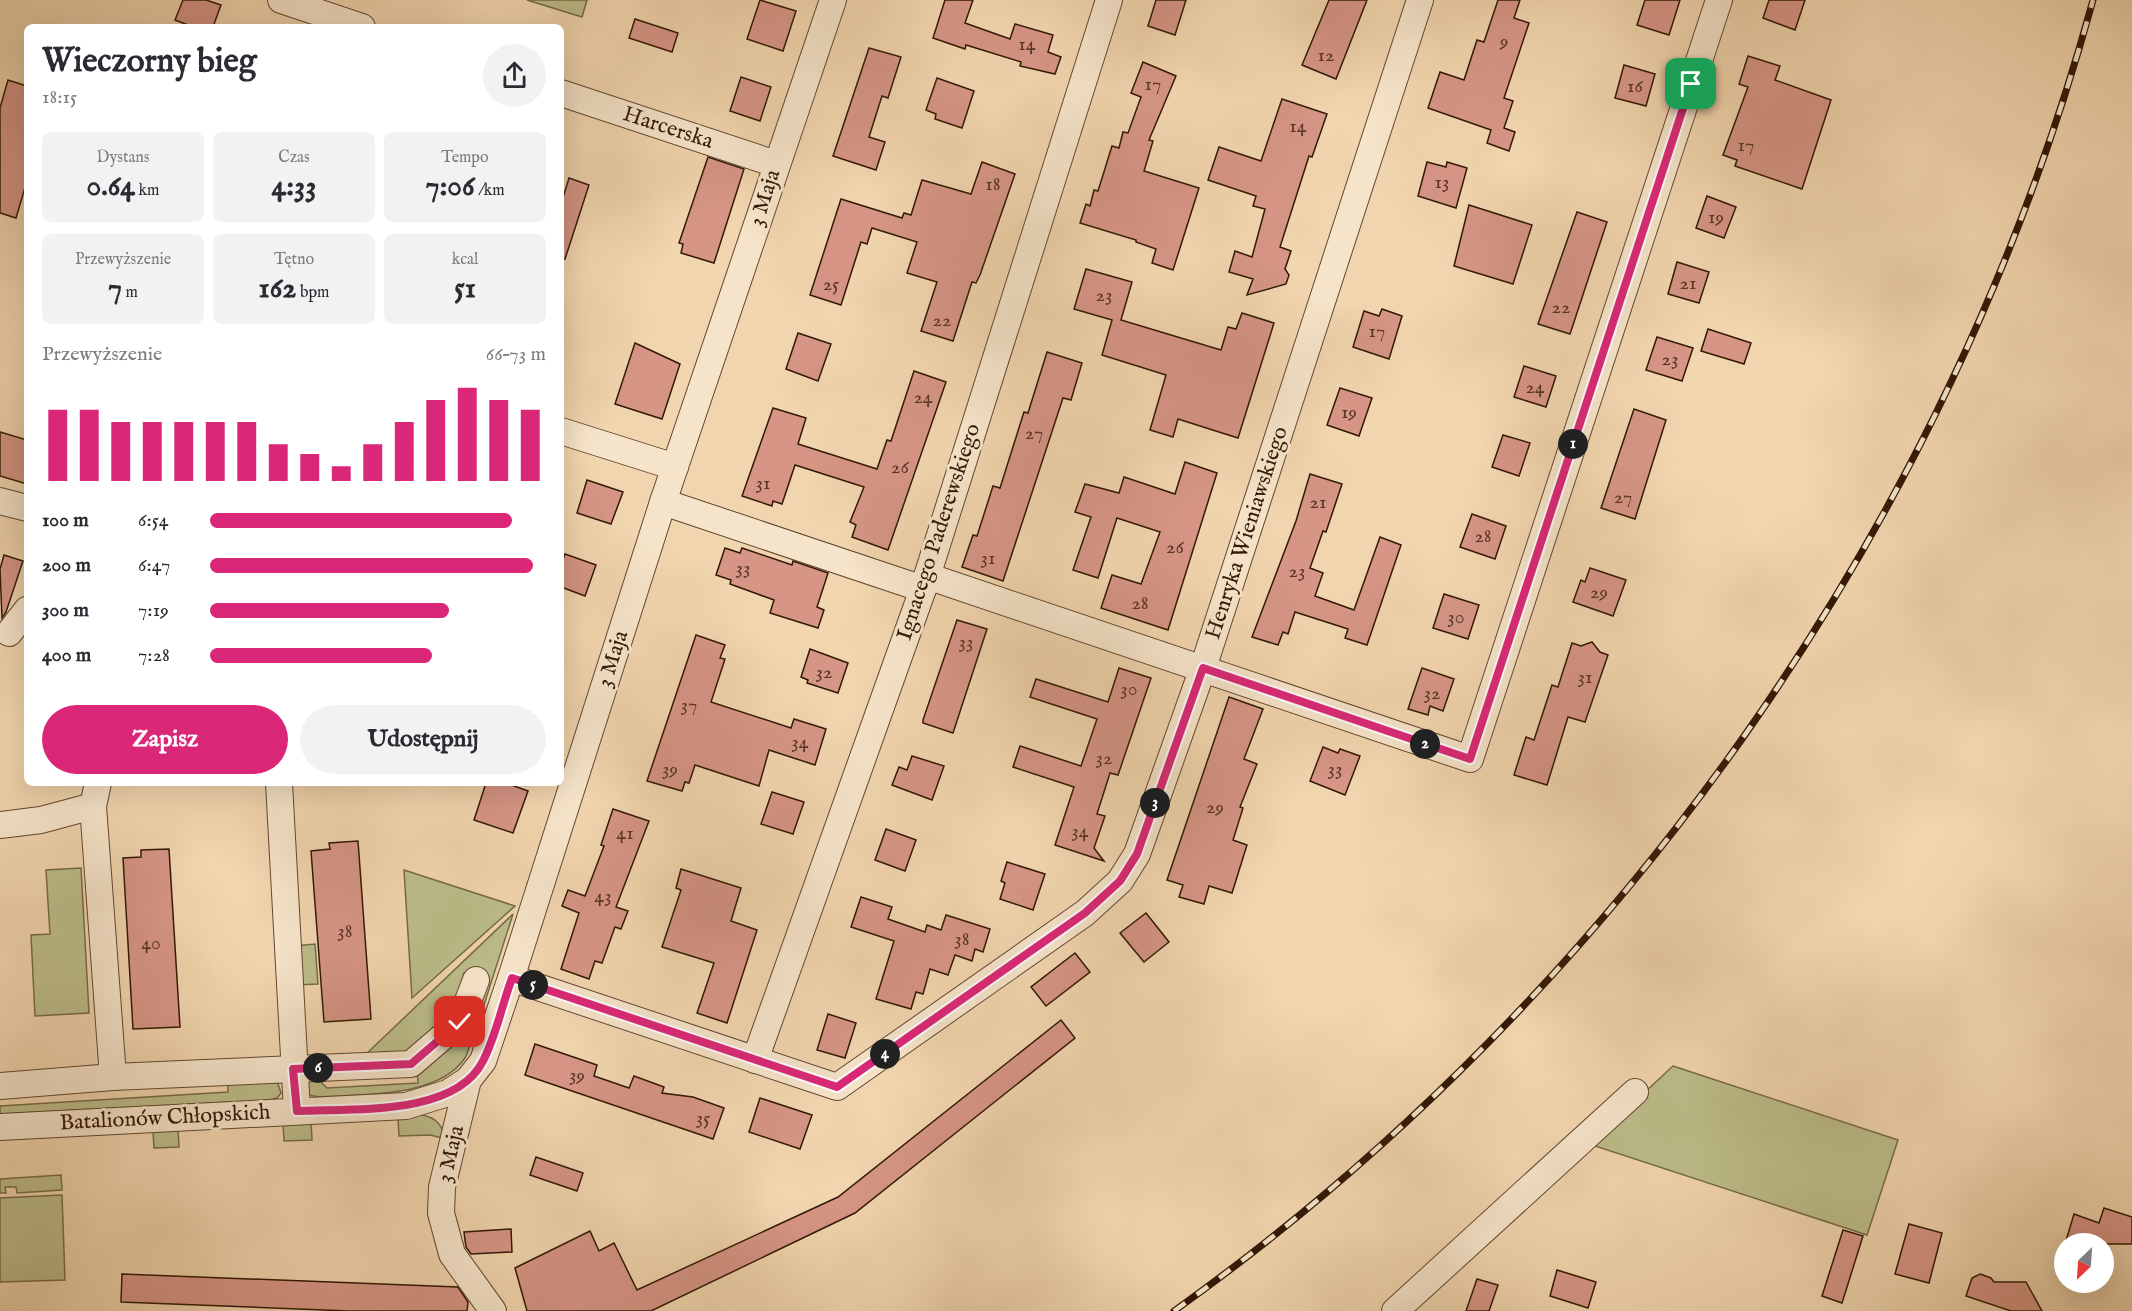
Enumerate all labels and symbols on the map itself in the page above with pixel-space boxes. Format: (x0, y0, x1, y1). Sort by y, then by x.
house number: 9 (1499, 29, 1508, 54)
house number: 14 (1018, 32, 1036, 57)
house number: 12 (1318, 43, 1334, 68)
pin (1665, 58, 1716, 109)
house number: 17 (1145, 72, 1161, 97)
house number: 16 (1627, 74, 1644, 99)
street label: Harcerska (619, 100, 717, 156)
house number: 14 (1289, 114, 1307, 139)
house number: 17 (1738, 133, 1754, 158)
street label: 3 Maja (743, 166, 787, 230)
house number: 13 (1435, 170, 1449, 195)
house number: 18 (985, 172, 1001, 197)
house number: 19 (1708, 205, 1724, 230)
house number: 21 (1680, 271, 1696, 296)
house number: 25 (823, 272, 839, 297)
house number: 23 (1096, 283, 1112, 308)
house number: 22 (1552, 295, 1570, 320)
house number: 22 (933, 308, 951, 333)
house number: 17 (1369, 319, 1385, 344)
house number: 23 (1662, 347, 1678, 372)
house number: 24 (1525, 375, 1545, 400)
house number: 24 (913, 385, 933, 410)
house number: 19 (1341, 400, 1357, 425)
street label: Ignacego Paderewskiego (891, 420, 987, 644)
house number: 27 (1025, 421, 1043, 446)
street label: Henryka Wieniawskiego (1199, 423, 1295, 643)
pin: 1 (1558, 429, 1588, 459)
house number: 26 (891, 455, 909, 480)
house number: 31 (756, 471, 770, 496)
house number: 27 (1614, 485, 1632, 510)
house number: 21 (1310, 490, 1326, 515)
house number: 28 (1474, 524, 1492, 549)
house number: 26 (1166, 535, 1184, 560)
house number: 31 (981, 546, 995, 571)
house number: 33 (736, 556, 750, 581)
house number: 23 (1289, 559, 1305, 584)
house number: 29 (1590, 580, 1608, 605)
house number: 28 (1131, 591, 1149, 616)
house number: 30 (1447, 605, 1465, 630)
street label: 3 Maja (591, 627, 635, 691)
house number: 33 (959, 630, 973, 655)
house number: 32 (816, 660, 832, 685)
house number: 31 (1578, 665, 1592, 690)
house number: 30 (1120, 677, 1138, 702)
house number: 32 (1424, 681, 1440, 706)
house number: 37 (681, 693, 697, 718)
pin: 2 (1410, 729, 1440, 759)
house number: 34 (791, 730, 809, 755)
house number: 32 (1096, 746, 1112, 771)
house number: 39 (662, 757, 678, 782)
house number: 33 (1328, 757, 1342, 782)
pin: 3 (1140, 788, 1170, 818)
house number: 29 (1206, 795, 1224, 820)
house number: 34 (1071, 819, 1089, 844)
house number: 41 (616, 821, 634, 846)
house number: 43 (594, 884, 612, 909)
house number: 38 (337, 919, 353, 944)
house number: 38 (954, 927, 970, 952)
house number: 40 (141, 931, 161, 956)
pin: 5 (518, 970, 548, 1000)
pin (434, 996, 485, 1047)
pin: 4 (870, 1039, 900, 1069)
pin: 6 (303, 1053, 333, 1083)
house number: 39 (569, 1063, 585, 1088)
street label: Batalionów Chłopskich (59, 1098, 271, 1137)
house number: 35 (696, 1106, 710, 1131)
street label: 3 Maja (431, 1122, 471, 1185)
north arrow (2054, 1233, 2114, 1293)

